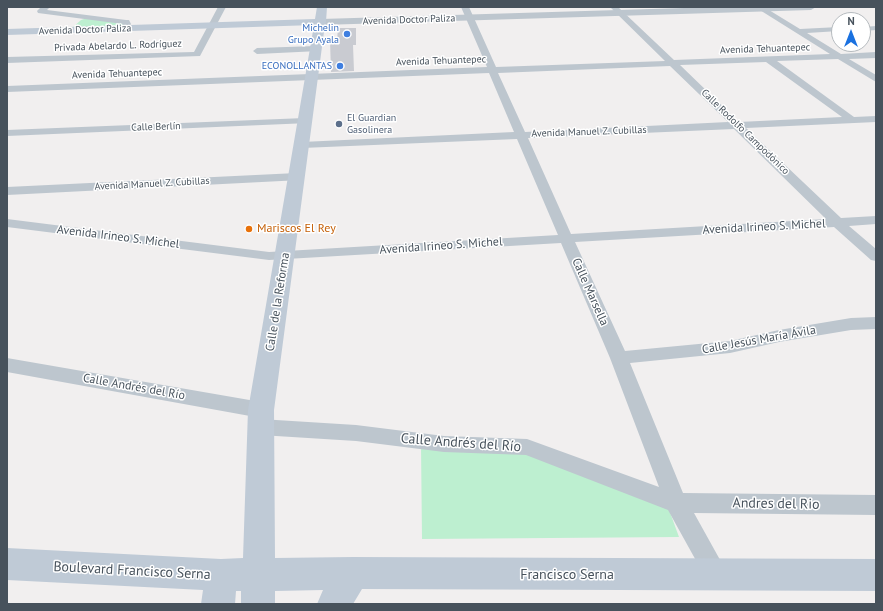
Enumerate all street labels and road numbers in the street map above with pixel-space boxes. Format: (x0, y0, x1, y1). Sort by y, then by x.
street label: Avenida Doctor Paliza (362, 12, 456, 28)
street label: Avenida Doctor Paliza (38, 22, 132, 38)
street label: Privada Abelardo L. Rodríguez (54, 38, 182, 54)
street label: Avenida Tehuantepec (720, 41, 810, 57)
street label: Avenida Tehuantepec (396, 53, 486, 69)
street label: Avenida Tehuantepec (72, 66, 162, 82)
street label: Calle Rodolfo Campodónico (699, 87, 791, 177)
street label: Calle Berlín (131, 120, 181, 134)
street label: Avenida Manuel Z. Cubillas (531, 124, 647, 140)
street label: Avenida Manuel Z. Cubillas (94, 175, 210, 193)
street label: Avenida Irineo S. Michel (702, 217, 826, 237)
street label: Avenida Irineo S. Michel (56, 222, 180, 252)
street label: Avenida Irineo S. Michel (379, 235, 503, 257)
street label: Calle de la Reforma (263, 252, 293, 352)
street label: Calle Marsella (569, 256, 611, 328)
street label: Calle Jesús María Ávila (701, 323, 817, 357)
street label: Calle Andrés del Río (82, 371, 186, 403)
street label: Calle Andrés del Río (400, 430, 522, 456)
street label: Andres del Rio (732, 495, 820, 513)
street label: Boulevard Francisco Serna (53, 558, 211, 584)
street label: Francisco Serna (520, 567, 614, 583)

